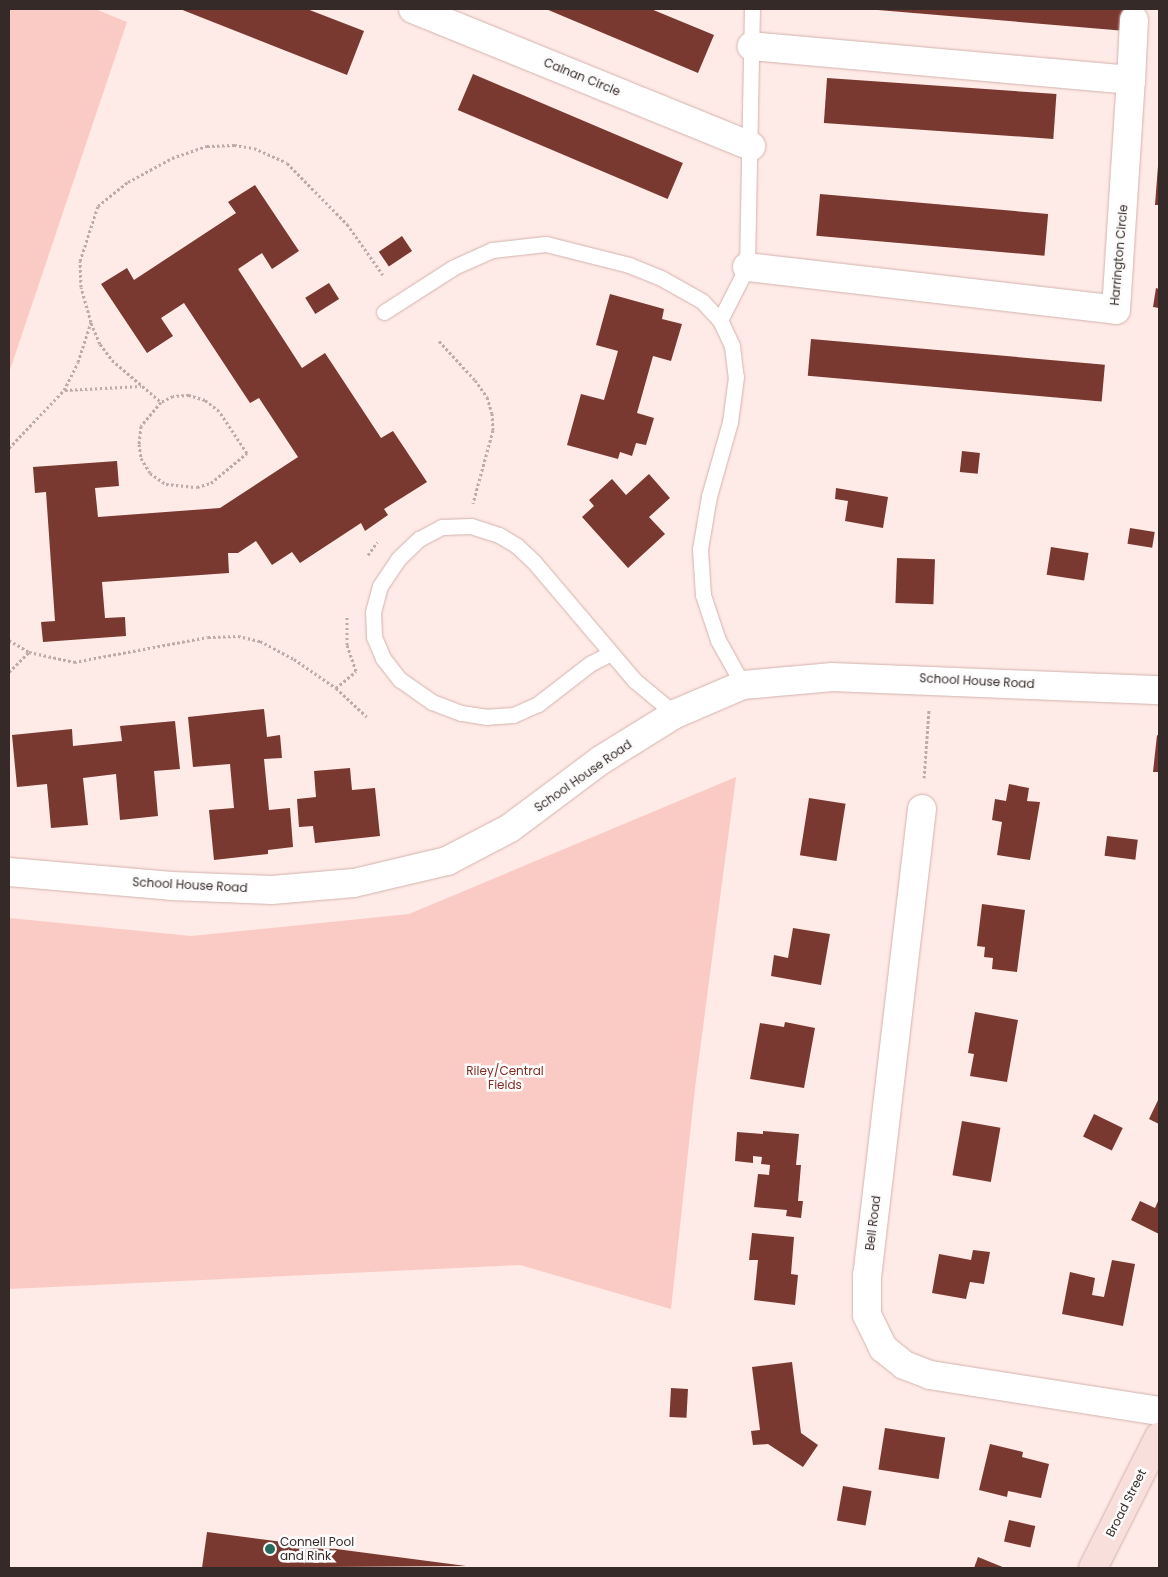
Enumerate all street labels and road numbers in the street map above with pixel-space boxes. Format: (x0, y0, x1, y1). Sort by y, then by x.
street label: Calnan Circle (542, 55, 622, 99)
street label: Harrington Circle (1107, 204, 1131, 306)
street label: School House Road (919, 671, 1035, 691)
street label: School House Road (532, 737, 634, 815)
street label: School House Road (132, 875, 248, 895)
street label: Bell Road (862, 1195, 884, 1251)
street label: Broad Street (1103, 1467, 1149, 1539)

